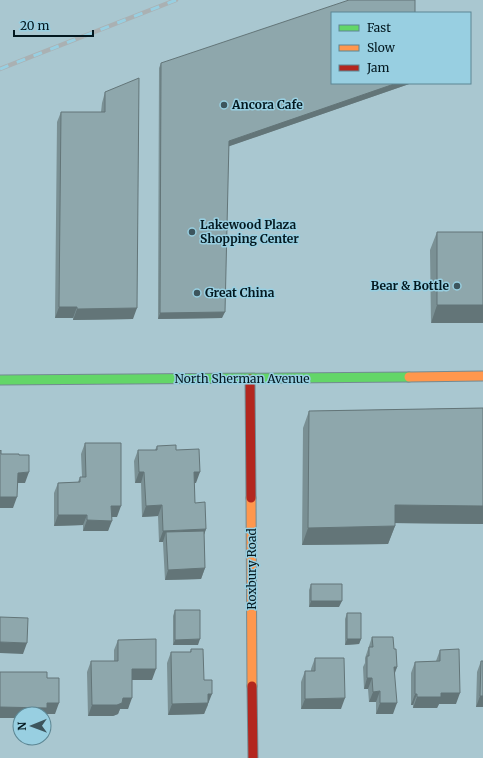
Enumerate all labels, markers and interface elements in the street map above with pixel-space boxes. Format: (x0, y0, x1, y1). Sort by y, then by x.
scale bar (14, 12, 93, 38)
legend (331, 12, 471, 84)
text: 20 m (20, 18, 49, 33)
text: Fast (367, 20, 391, 35)
text: Slow (367, 40, 396, 55)
text: Jam (366, 60, 390, 75)
place label: Ancora Cafe (231, 97, 303, 112)
marker: Ancora Cafe (219, 100, 229, 110)
place label: Lakewood Plaza Shopping Center (200, 217, 299, 246)
marker: Lakewood Plaza Shopping Center (187, 227, 197, 237)
place label: Bear & Bottle (371, 278, 450, 293)
marker: Bear & Bottle (452, 281, 462, 291)
place label: Great China (205, 285, 275, 300)
marker: Great China (192, 288, 202, 298)
street label: North Sherman Avenue (175, 371, 309, 386)
street label: Roxbury Road (244, 528, 259, 610)
north arrow (12, 706, 52, 746)
text: N (15, 721, 29, 731)

